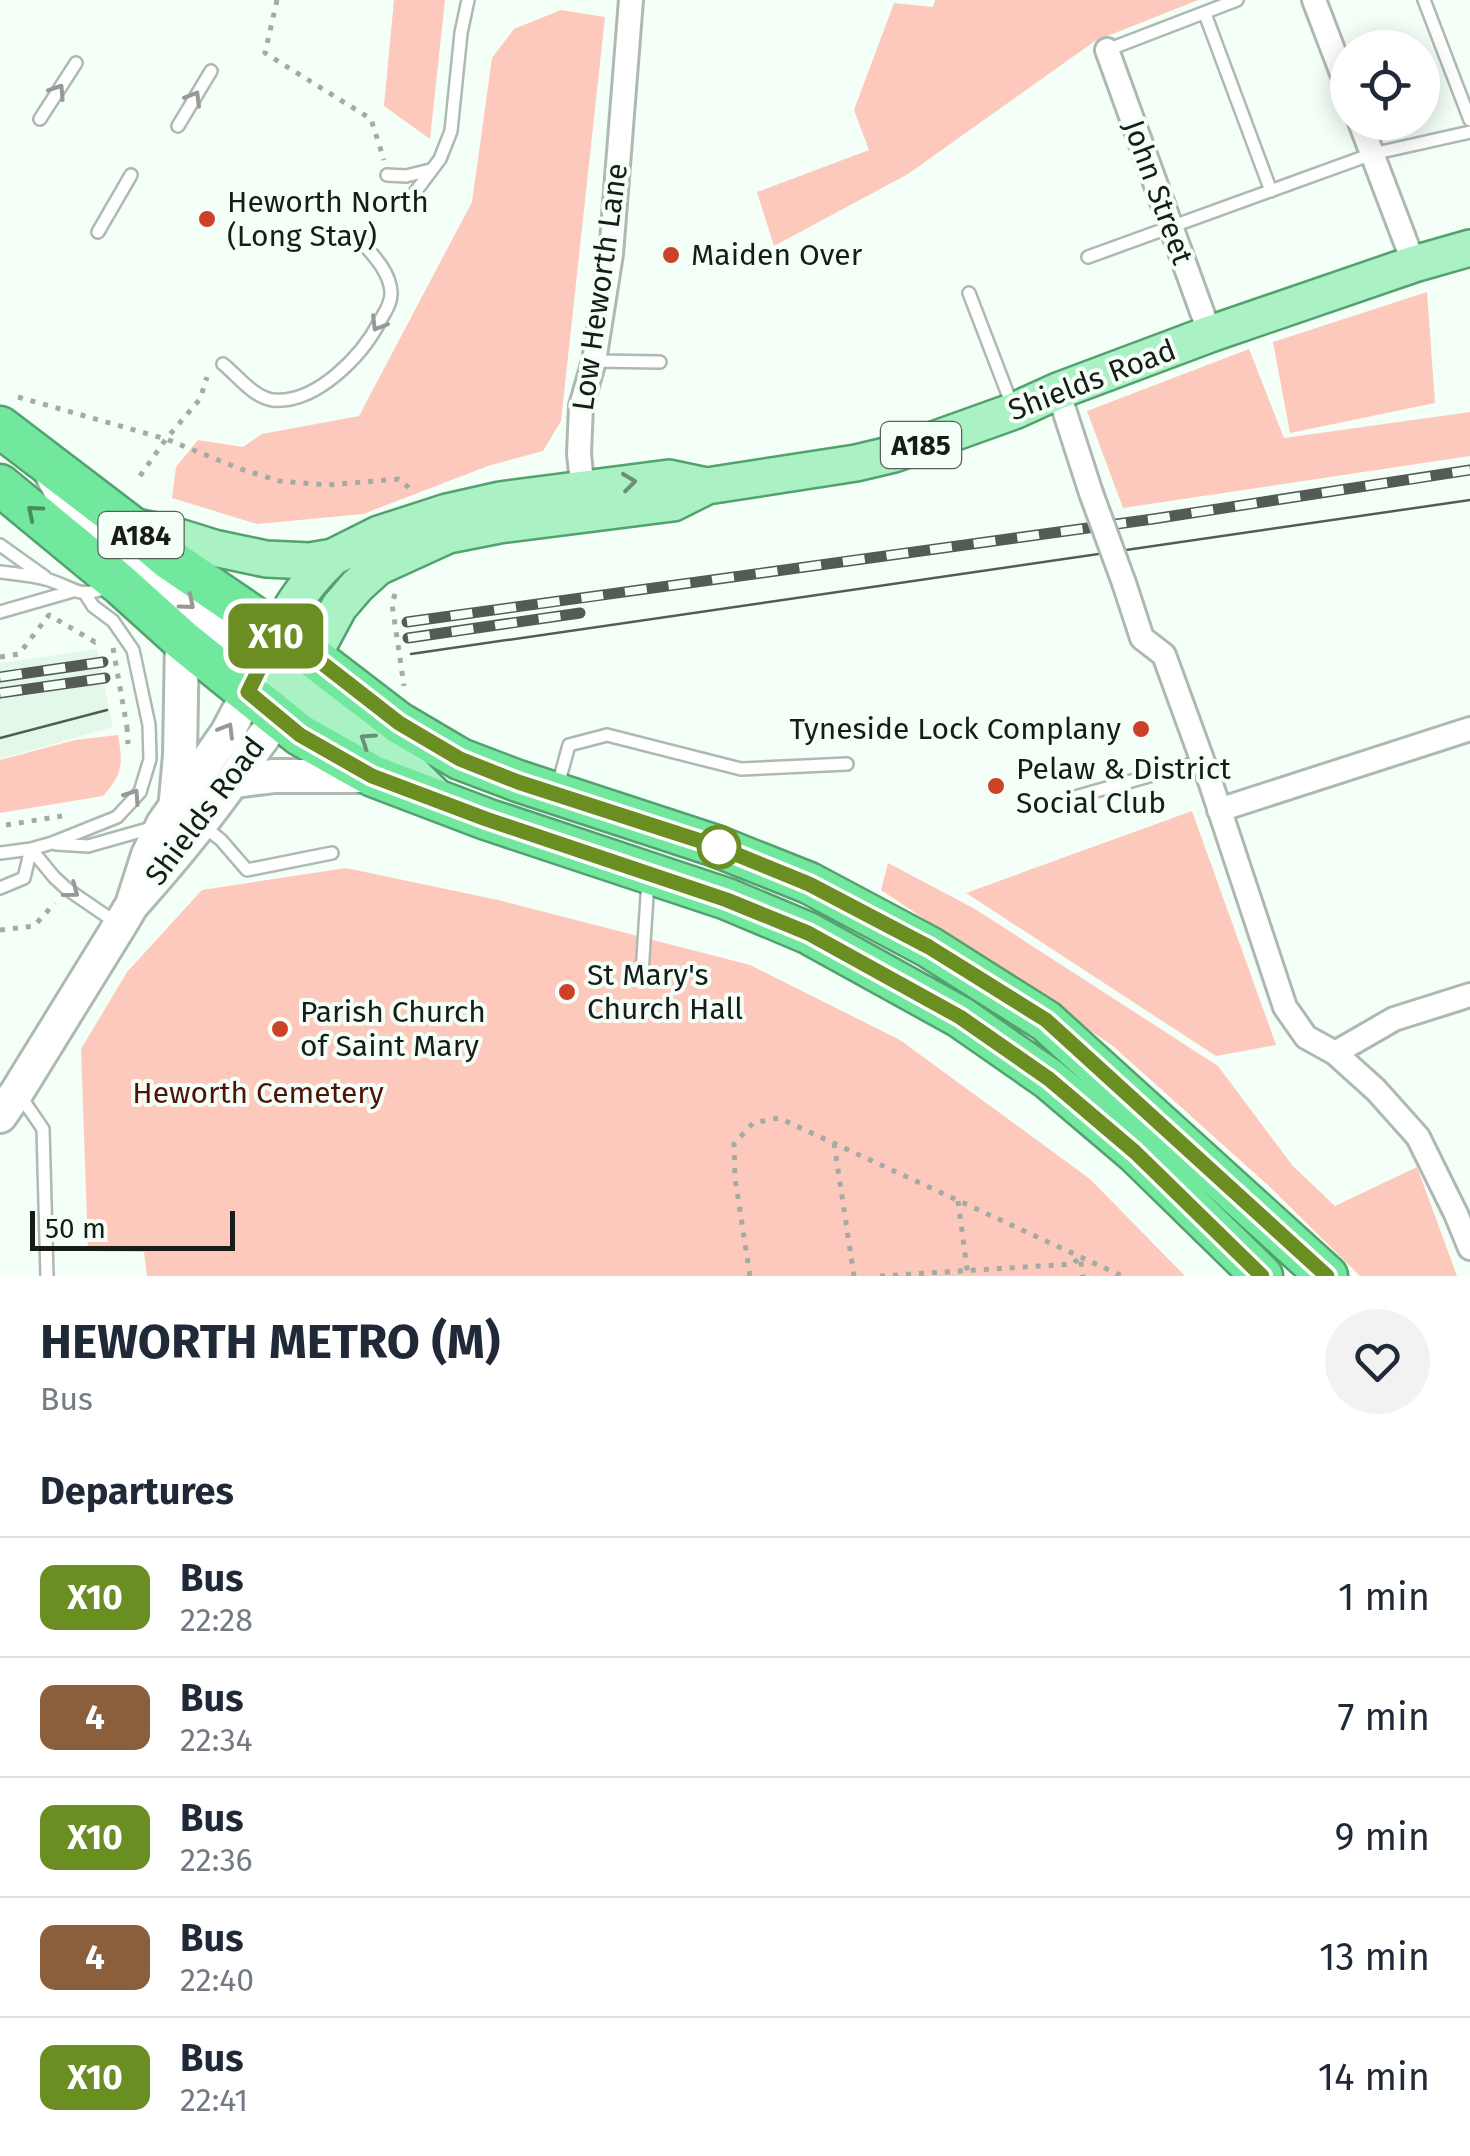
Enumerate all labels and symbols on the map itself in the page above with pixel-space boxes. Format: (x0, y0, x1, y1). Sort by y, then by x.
one-way arrow (46, 84, 65, 102)
one-way arrow (182, 91, 201, 109)
street label: John Street (1115, 115, 1201, 269)
street label: Low Heworth Lane (565, 161, 635, 413)
place label: Heworth North (Long Stay) (227, 184, 429, 254)
marker: Heworth North (Long Stay) (196, 208, 218, 230)
place label: Maiden Over (691, 237, 863, 273)
marker: Maiden Over (660, 244, 682, 266)
one-way arrow (370, 313, 390, 331)
street label: Shields Road (1003, 332, 1181, 428)
road number: A185 (881, 422, 961, 468)
one-way arrow (620, 472, 637, 493)
one-way arrow (27, 506, 45, 524)
road number: A184 (98, 512, 184, 558)
one-way arrow (177, 591, 195, 609)
line badge: X10 (218, 604, 334, 668)
place label: Tyneside Lock Complany (790, 711, 1121, 747)
marker: Tyneside Lock Complany (1130, 718, 1152, 740)
one-way arrow (215, 723, 234, 741)
street label: Shields Road (138, 730, 272, 892)
one-way arrow (360, 734, 378, 753)
place label: Pelaw & District Social Club (1016, 751, 1231, 821)
marker: Pelaw & District Social Club (985, 775, 1007, 797)
one-way arrow (121, 788, 140, 806)
unlabelled marker (698, 826, 740, 868)
one-way arrow (61, 880, 79, 897)
place label: St Mary's Church Hall (587, 957, 743, 1027)
marker: St Mary's Church Hall (556, 981, 578, 1003)
place label: Parish Church of Saint Mary (300, 994, 486, 1064)
marker: Parish Church of Saint Mary (269, 1018, 291, 1040)
park label: Heworth Cemetery (132, 1075, 384, 1111)
scale bar (30, 1206, 235, 1250)

